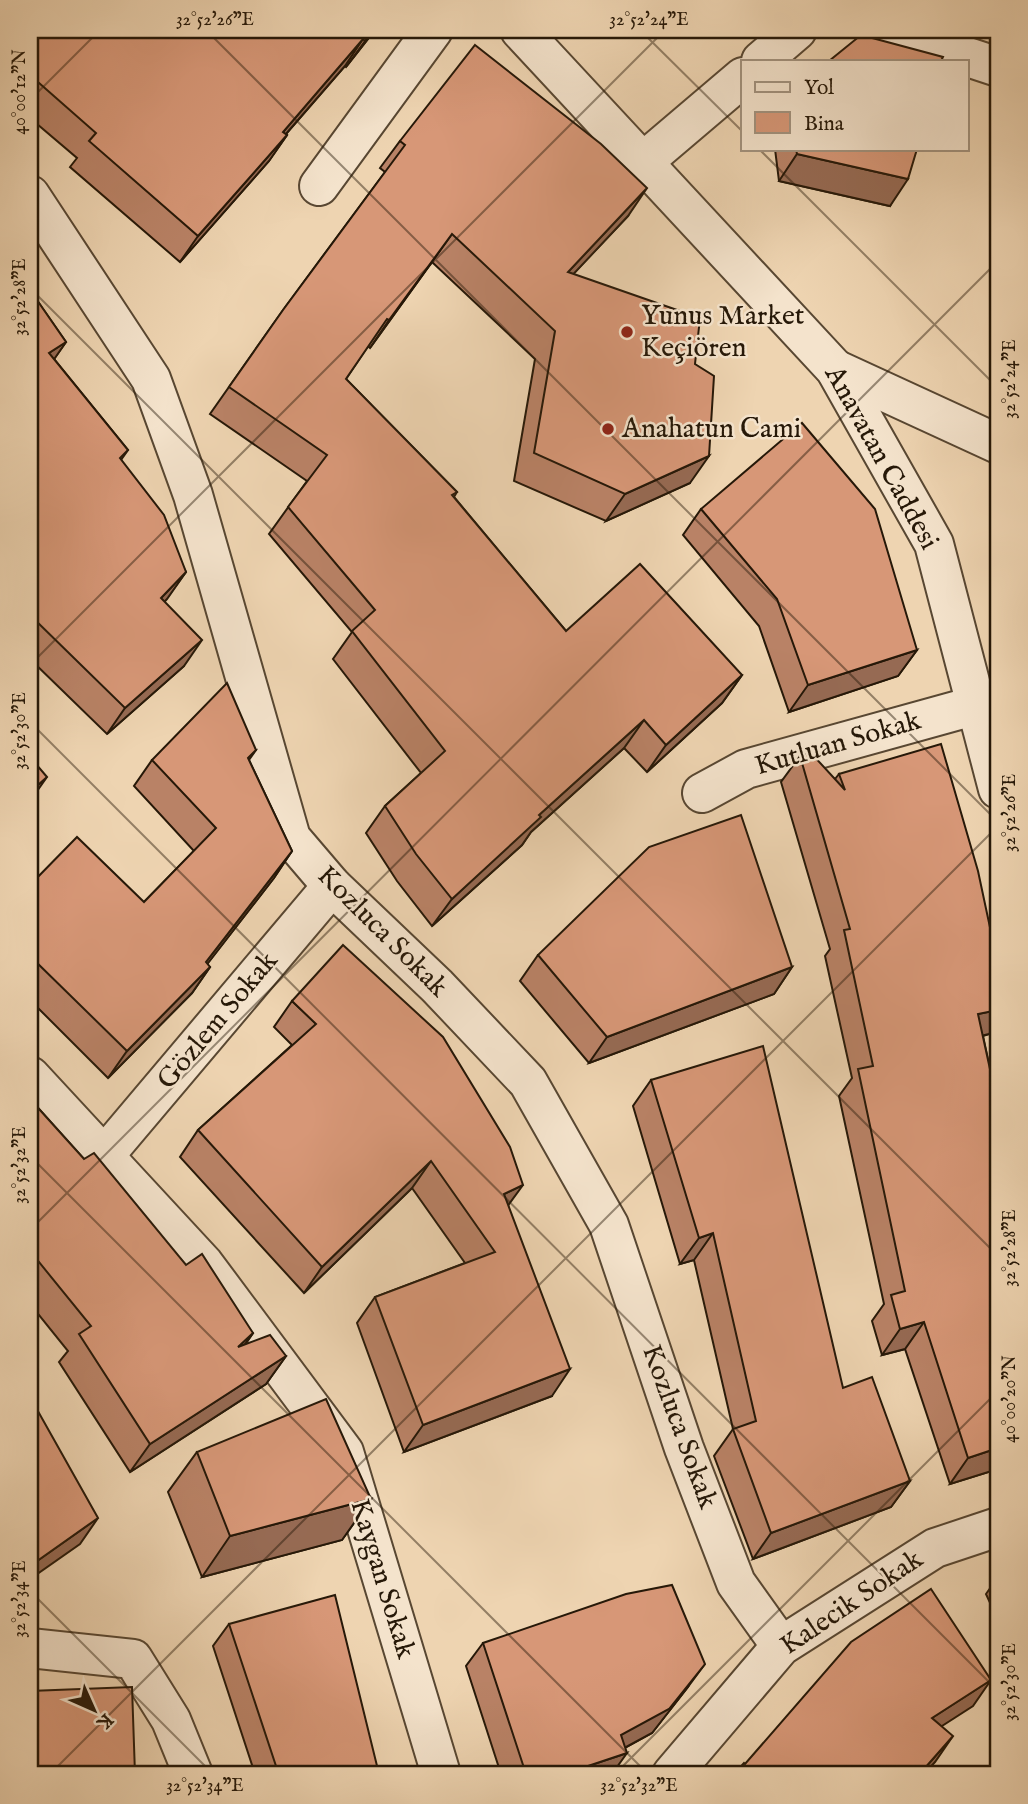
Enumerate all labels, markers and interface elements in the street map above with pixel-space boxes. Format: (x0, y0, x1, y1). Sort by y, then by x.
text: 32°52'26"E (176, 9, 254, 32)
text: 32°52'24"E (609, 9, 689, 32)
text: 40°00'12"N (9, 49, 32, 135)
legend (741, 60, 968, 150)
text: Yol (804, 75, 834, 102)
text: Bina (804, 111, 845, 138)
text: 32°52'28"E (9, 258, 32, 336)
place label: Yunus Market Keçiören (641, 299, 805, 366)
marker: Yunus Market Keçiören (619, 324, 635, 340)
text: 32°52'24"E (999, 339, 1022, 419)
street label: Anavatan Caddesi (816, 359, 946, 556)
place label: Anahatun Cami (621, 412, 801, 447)
marker: Anahatun Cami (600, 421, 616, 437)
text: 32°52'30"E (9, 692, 32, 770)
street label: Kutluan Sokak (751, 703, 926, 784)
text: 32°52'26"E (999, 774, 1022, 852)
street label: Kozluca Sokak (309, 859, 456, 1006)
street label: Gözlem Sokak (150, 944, 287, 1097)
text: 32°52'32"E (9, 1126, 32, 1204)
text: 32°52'28"E (999, 1209, 1022, 1287)
street label: Kozluca Sokak (633, 1340, 725, 1515)
text: 40°00'20"N (999, 1355, 1022, 1443)
street label: Kaygan Sokak (341, 1495, 423, 1664)
street label: Kalecik Sokak (774, 1542, 931, 1664)
text: 32°52'34"E (9, 1560, 32, 1638)
text: 32°52'30"E (999, 1643, 1022, 1721)
north arrow (60, 1674, 130, 1744)
text: K (90, 1707, 118, 1735)
text: 32°52'34"E (166, 1775, 244, 1798)
text: 32°52'32"E (600, 1775, 678, 1798)

